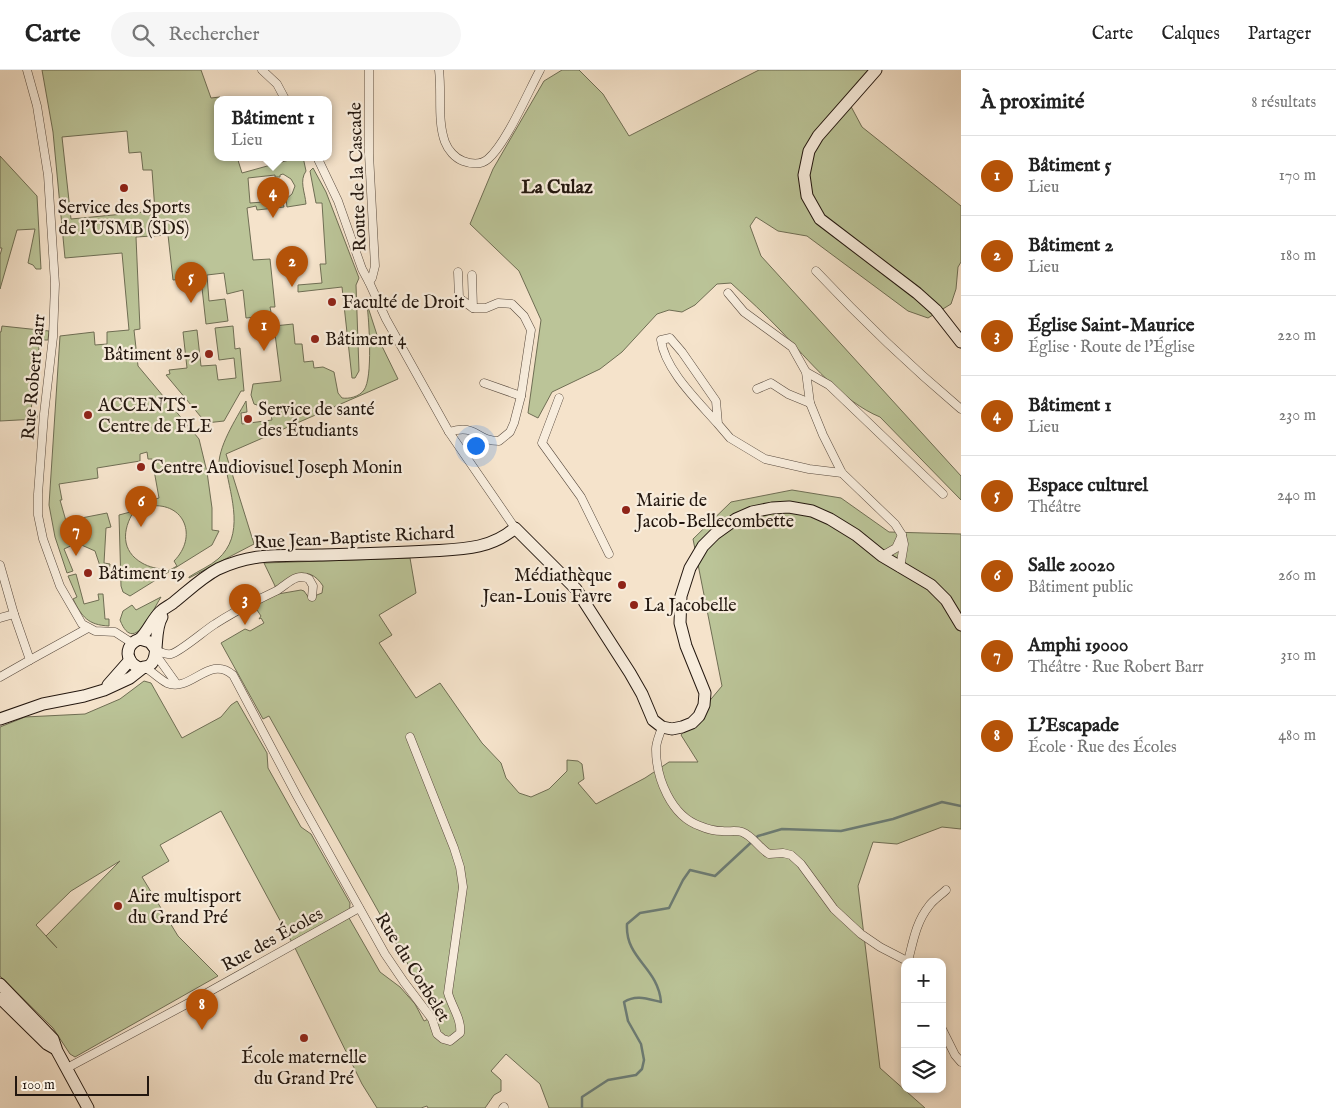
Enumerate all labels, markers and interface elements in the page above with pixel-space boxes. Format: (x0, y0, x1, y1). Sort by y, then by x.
search box (111, 12, 461, 57)
text: Carte (25, 19, 81, 50)
icon: search (129, 21, 157, 49)
text: Rechercher (169, 23, 260, 47)
text: Carte (1092, 23, 1133, 46)
text: Calques (1161, 23, 1220, 46)
text: Partager (1248, 23, 1311, 46)
text: À proximité (981, 89, 1084, 116)
text: 8 résultats (1251, 93, 1316, 113)
popup (214, 96, 332, 161)
street label: Route de la Cascade (344, 102, 373, 252)
text: Bâtiment 1 (231, 107, 315, 131)
text: Lieu (231, 131, 262, 151)
text: Bâtiment 5 (1028, 154, 1111, 178)
text: 1 (994, 166, 1000, 186)
text: 170 m (1279, 166, 1316, 186)
district label: La Culaz (521, 176, 593, 200)
pin: 4 (257, 177, 289, 218)
text: Lieu (1028, 178, 1059, 198)
marker: Service des Sports de l'USMB (SDS) (118, 182, 130, 194)
place label: Service des Sports de l'USMB (SDS) (58, 197, 190, 241)
text: Bâtiment 2 (1028, 234, 1113, 258)
pin: 2 (276, 246, 308, 287)
text: 2 (993, 246, 1001, 266)
text: 180 m (1280, 246, 1316, 266)
text: Lieu (1028, 258, 1059, 278)
pin: 5 (175, 262, 207, 303)
place label: Faculté de Droit (342, 292, 465, 315)
marker: Faculté de Droit (326, 296, 338, 308)
pin: 1 (248, 310, 280, 351)
street label: Rue Robert Barr (18, 313, 51, 441)
text: Église Saint-Maurice (1028, 314, 1195, 338)
text: 3 (994, 326, 1000, 346)
text: 220 m (1277, 326, 1316, 346)
place label: Bâtiment 4 (325, 329, 406, 352)
marker: Bâtiment 4 (309, 333, 321, 345)
text: Église · Route de l'Église (1028, 338, 1195, 358)
place label: Bâtiment 8-9 (103, 344, 199, 367)
marker: Bâtiment 8-9 (203, 348, 215, 360)
text: Bâtiment 1 (1028, 394, 1112, 418)
place label: ACCENTS - Centre de FLE (97, 395, 212, 439)
place label: Service de santé des Étudiants (258, 399, 375, 443)
text: 4 (993, 406, 1001, 426)
text: 230 m (1279, 406, 1316, 426)
marker: ACCENTS - Centre de FLE (82, 409, 94, 421)
marker: Service de santé des Étudiants (242, 413, 254, 425)
text: Lieu (1028, 418, 1059, 438)
your location (463, 433, 489, 459)
place label: Centre Audiovisuel Joseph Monin (151, 457, 403, 480)
marker: Centre Audiovisuel Joseph Monin (135, 461, 147, 473)
text: Espace culturel (1028, 474, 1148, 498)
pin: 6 (125, 486, 157, 527)
text: 5 (994, 486, 1000, 506)
text: 240 m (1277, 486, 1316, 506)
place label: Mairie de Jacob-Bellecombette (634, 490, 794, 534)
text: Théâtre (1028, 498, 1081, 518)
marker: Mairie de Jacob-Bellecombette (620, 504, 632, 516)
pin: 7 (60, 515, 92, 556)
street label: Rue Jean-Baptiste Richard (253, 522, 455, 555)
text: Salle 20020 (1028, 554, 1115, 578)
place label: Bâtiment 19 (98, 563, 185, 586)
place label: Médiathèque Jean-Louis Favre (480, 565, 612, 609)
text: 6 (994, 566, 1000, 586)
text: 260 m (1278, 566, 1316, 586)
marker: Bâtiment 19 (82, 567, 94, 579)
text: Bâtiment public (1028, 578, 1133, 598)
marker: Médiathèque Jean-Louis Favre (616, 579, 628, 591)
pin: 3 (229, 584, 261, 625)
place label: La Jacobelle (644, 595, 737, 618)
marker: La Jacobelle (628, 599, 640, 611)
text: Amphi 19000 (1028, 634, 1128, 658)
text: 7 (993, 646, 1001, 666)
text: 310 m (1280, 646, 1316, 666)
text: Théâtre · Rue Robert Barr (1028, 658, 1204, 678)
text: L'Escapade (1028, 714, 1119, 738)
text: 8 (994, 726, 1000, 746)
text: 480 m (1278, 726, 1316, 746)
text: École · Rue des Écoles (1028, 738, 1177, 758)
place label: Aire multisport du Grand Pré (127, 886, 241, 930)
marker: Aire multisport du Grand Pré (112, 900, 124, 912)
street label: Rue des Écoles (217, 901, 328, 978)
street label: Rue du Corbelet (369, 909, 454, 1027)
map controls (901, 958, 946, 1093)
button: + (901, 958, 946, 1003)
pin: 8 (186, 989, 218, 1030)
button: − (901, 1003, 946, 1048)
marker: École maternelle du Grand Pré (298, 1032, 310, 1044)
place label: École maternelle du Grand Pré (241, 1045, 367, 1091)
button: layers (901, 1048, 946, 1093)
scale bar (15, 1073, 149, 1096)
text: 100 m (22, 1076, 55, 1094)

